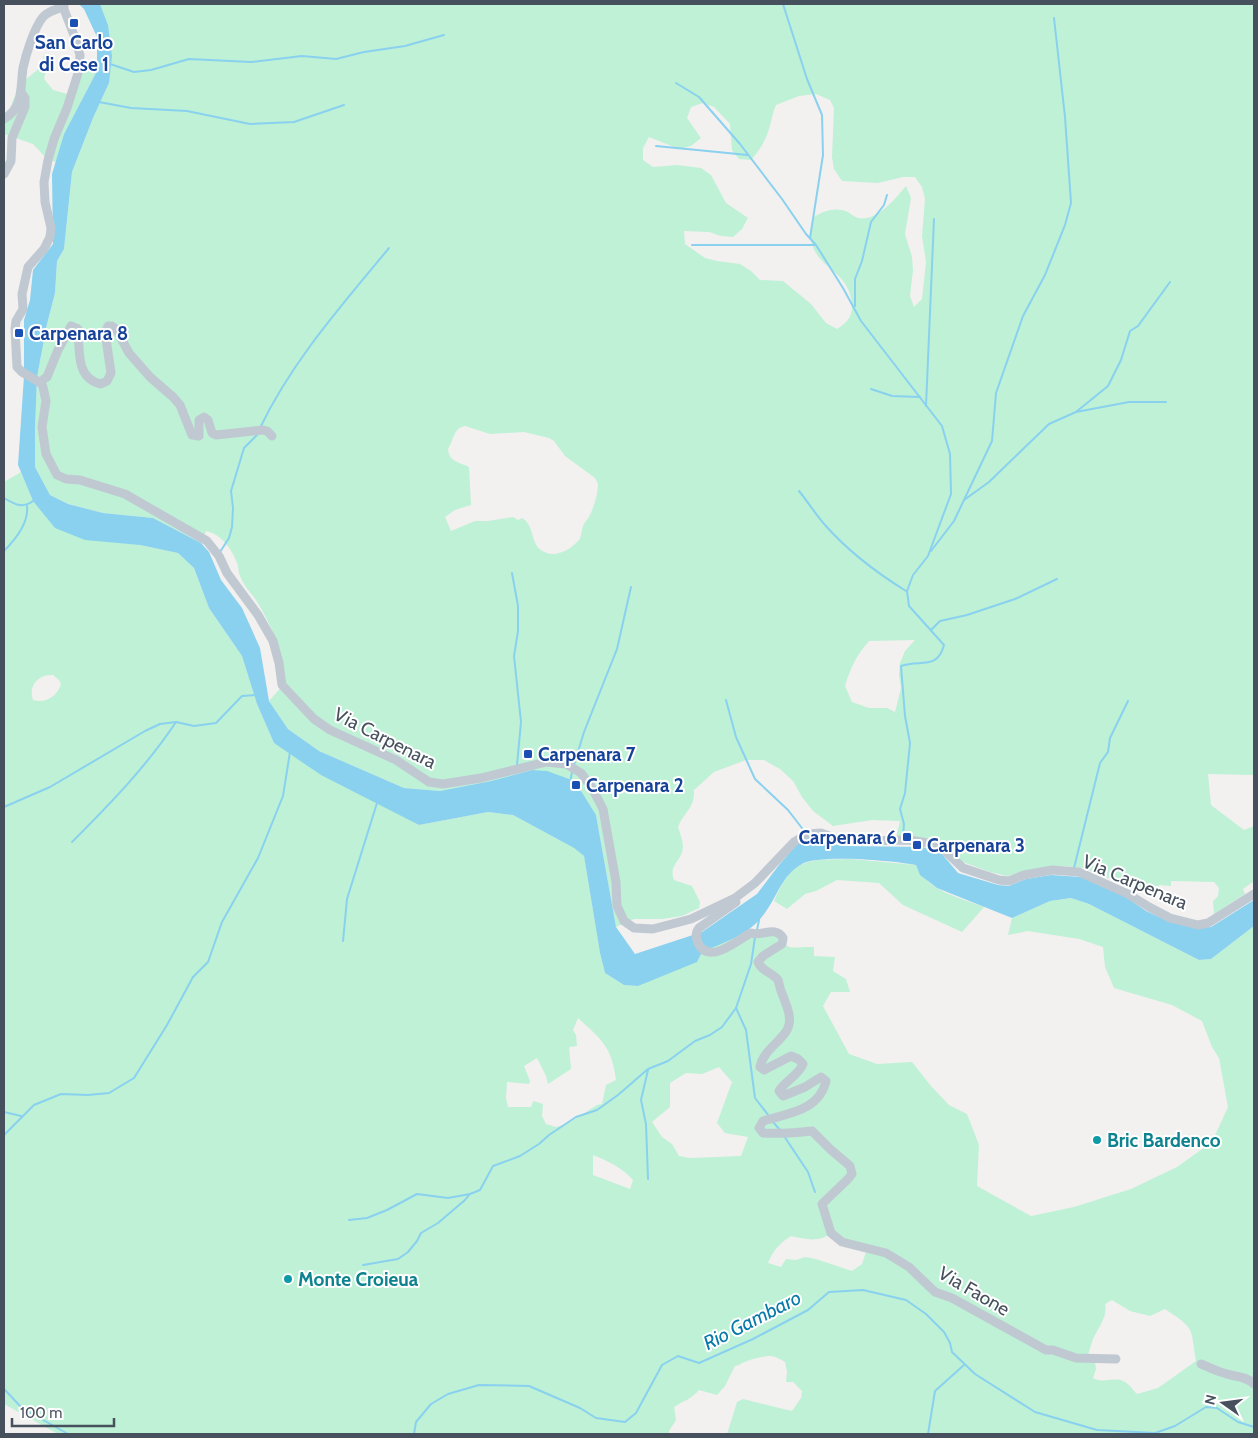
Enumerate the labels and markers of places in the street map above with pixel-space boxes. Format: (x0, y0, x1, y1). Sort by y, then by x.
marker: San Carlo di Cese 1 (68, 17, 80, 29)
place label: San Carlo di Cese 1 (35, 31, 113, 76)
place label: Carpenara 8 (29, 322, 128, 345)
marker: Carpenara 8 (13, 327, 25, 339)
place label: Carpenara 7 (538, 743, 636, 766)
marker: Carpenara 7 (522, 748, 534, 760)
place label: Carpenara 2 (586, 774, 684, 797)
marker: Carpenara 2 (570, 779, 582, 791)
place label: Carpenara 6 (799, 826, 897, 849)
marker: Carpenara 6 (901, 831, 913, 843)
place label: Carpenara 3 (927, 834, 1025, 857)
marker: Carpenara 3 (911, 839, 923, 851)
place label: Bric Bardenco (1107, 1129, 1221, 1152)
marker: Bric Bardenco (1091, 1134, 1103, 1146)
place label: Monte Croieua (298, 1268, 419, 1291)
marker: Monte Croieua (282, 1273, 294, 1285)

